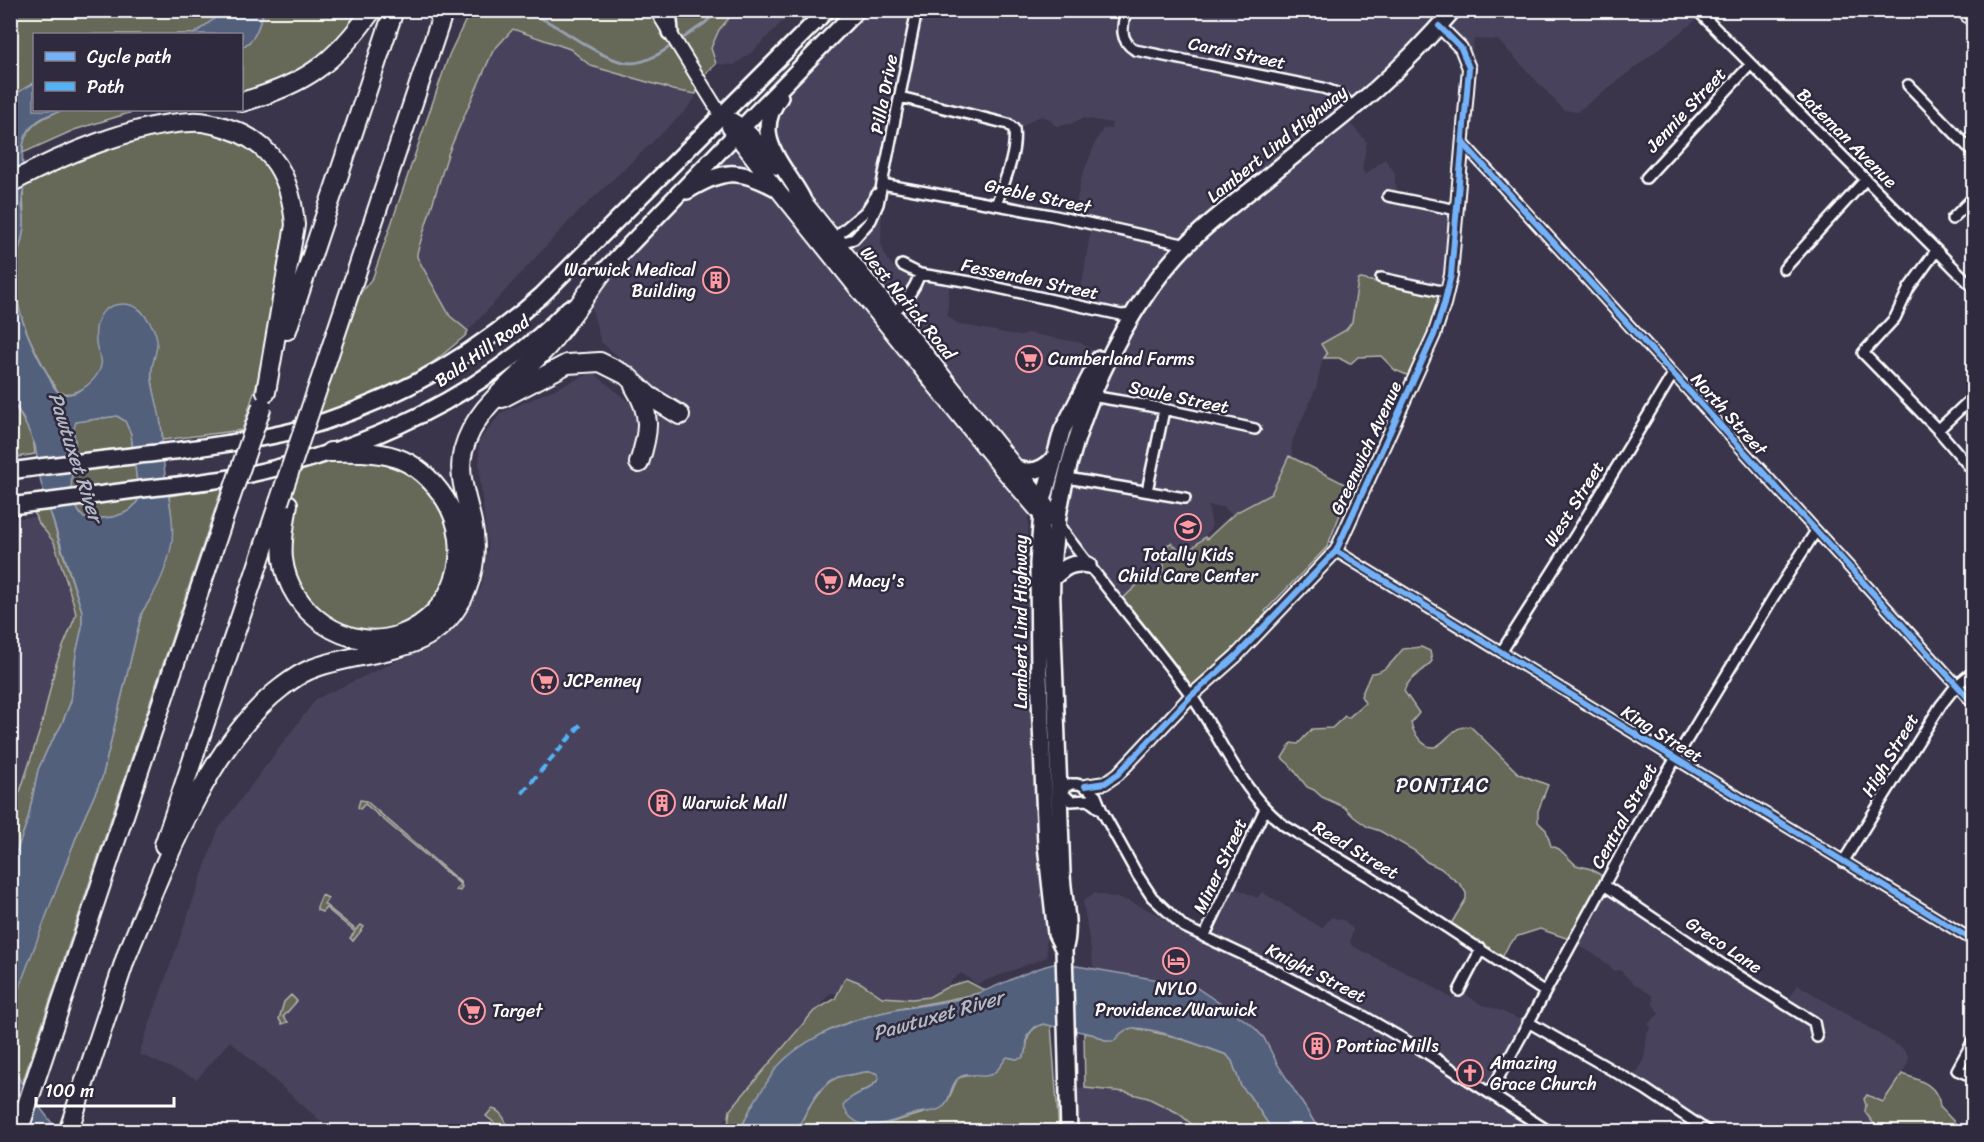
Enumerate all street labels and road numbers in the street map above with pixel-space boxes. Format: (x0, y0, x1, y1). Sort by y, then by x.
street label: Cardi Street (1185, 27, 1289, 79)
street label: Pilla Drive (861, 51, 907, 137)
street label: Jennie Street (1637, 60, 1735, 161)
street label: Lambert Lind Highway (1199, 76, 1355, 211)
street label: Bateman Avenue (1789, 80, 1905, 196)
street label: Greble Street (982, 169, 1095, 223)
street label: West Natick Road (852, 239, 965, 369)
street label: Fessenden Street (958, 249, 1102, 309)
street label: Bald Hill Road (428, 305, 538, 396)
street label: North Street (1683, 365, 1776, 464)
street label: Soule Street (1126, 371, 1232, 423)
street label: Greenwich Avenue (1321, 375, 1411, 520)
street label: West Street (1535, 455, 1613, 553)
street label: Lambert Lind Highway (1005, 534, 1037, 709)
street label: King Street (1615, 696, 1709, 772)
street label: High Street (1852, 707, 1928, 803)
street label: Central Street (1582, 757, 1666, 875)
street label: Reed Street (1307, 812, 1405, 888)
street label: Miner Street (1184, 813, 1256, 919)
street label: Greco Lane (1679, 907, 1769, 983)
street label: Knight Street (1260, 934, 1372, 1012)

